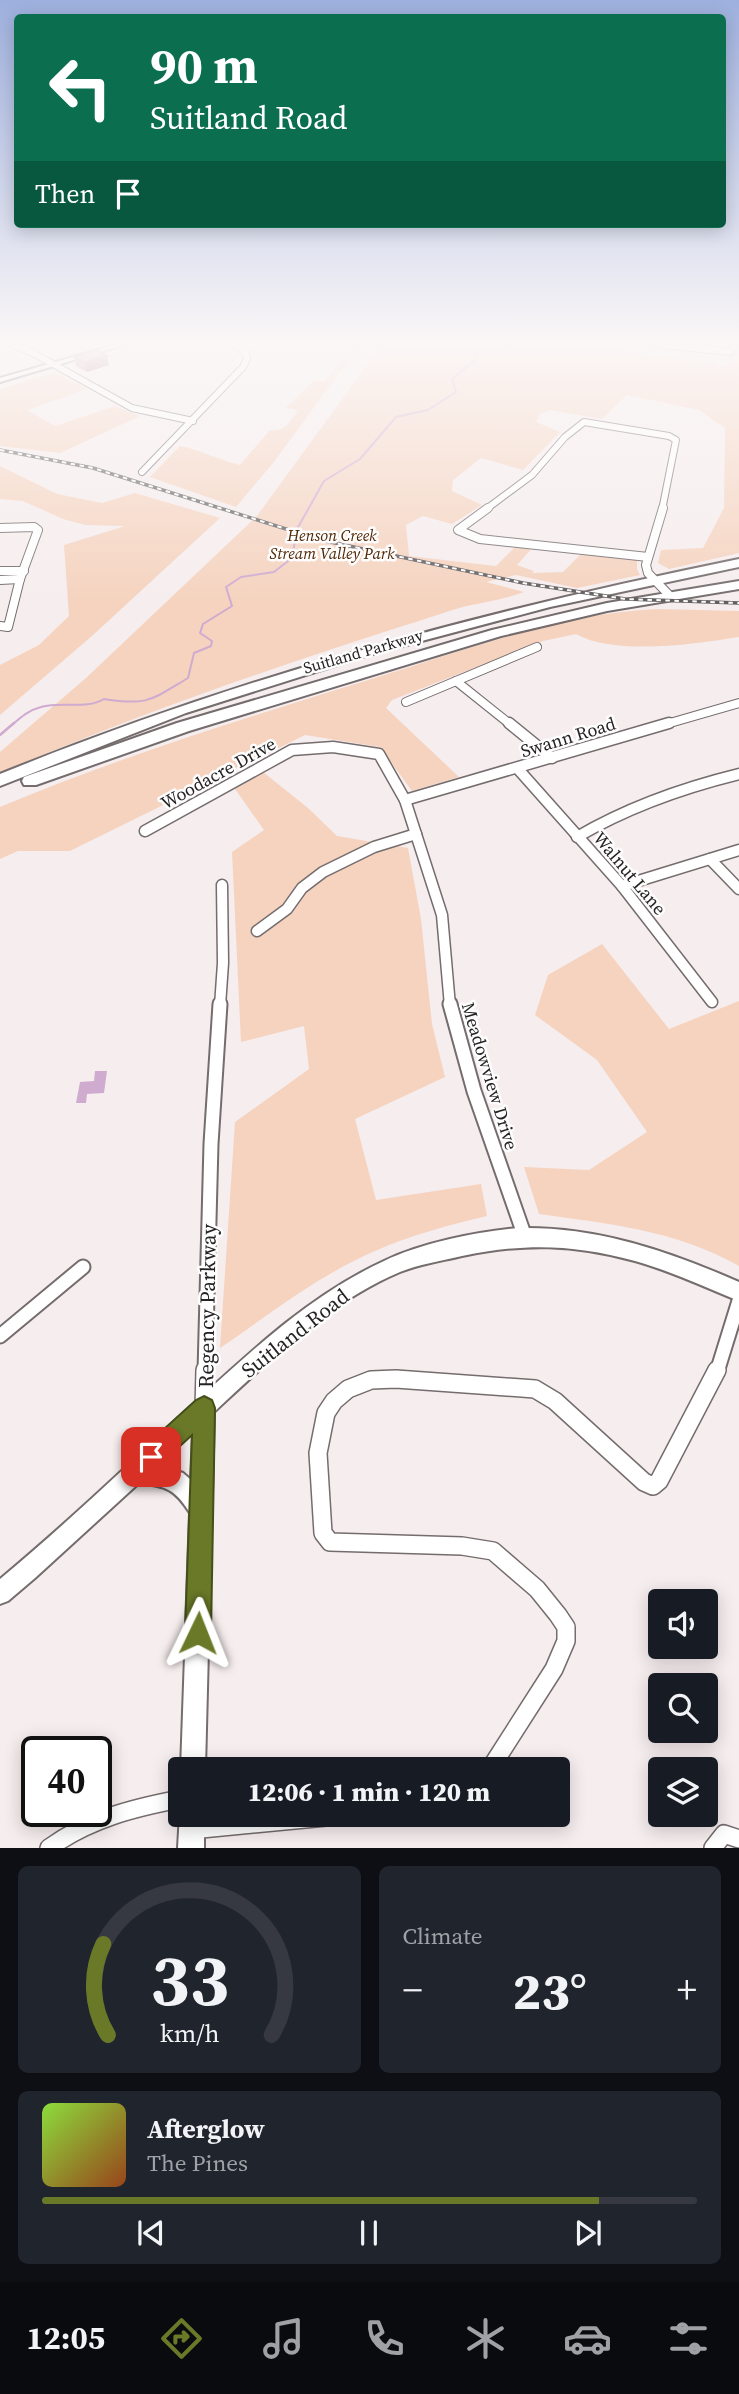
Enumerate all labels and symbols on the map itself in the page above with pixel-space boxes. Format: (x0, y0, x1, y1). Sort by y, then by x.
park label: Henson Creek Stream Valley Park (270, 524, 395, 564)
street label: Suitland Parkway (301, 623, 426, 679)
street label: Swann Road (517, 711, 619, 763)
street label: Woodacre Drive (156, 731, 280, 815)
street label: Walnut Lane (588, 826, 672, 920)
street label: Meadowview Drive (456, 999, 524, 1153)
street label: Regency Parkway (191, 1223, 223, 1388)
street label: Suitland Road (235, 1282, 355, 1384)
pin (121, 1427, 181, 1487)
position arrow (161, 1596, 235, 1670)
speed limit sign: 40 (21, 1736, 112, 1827)

